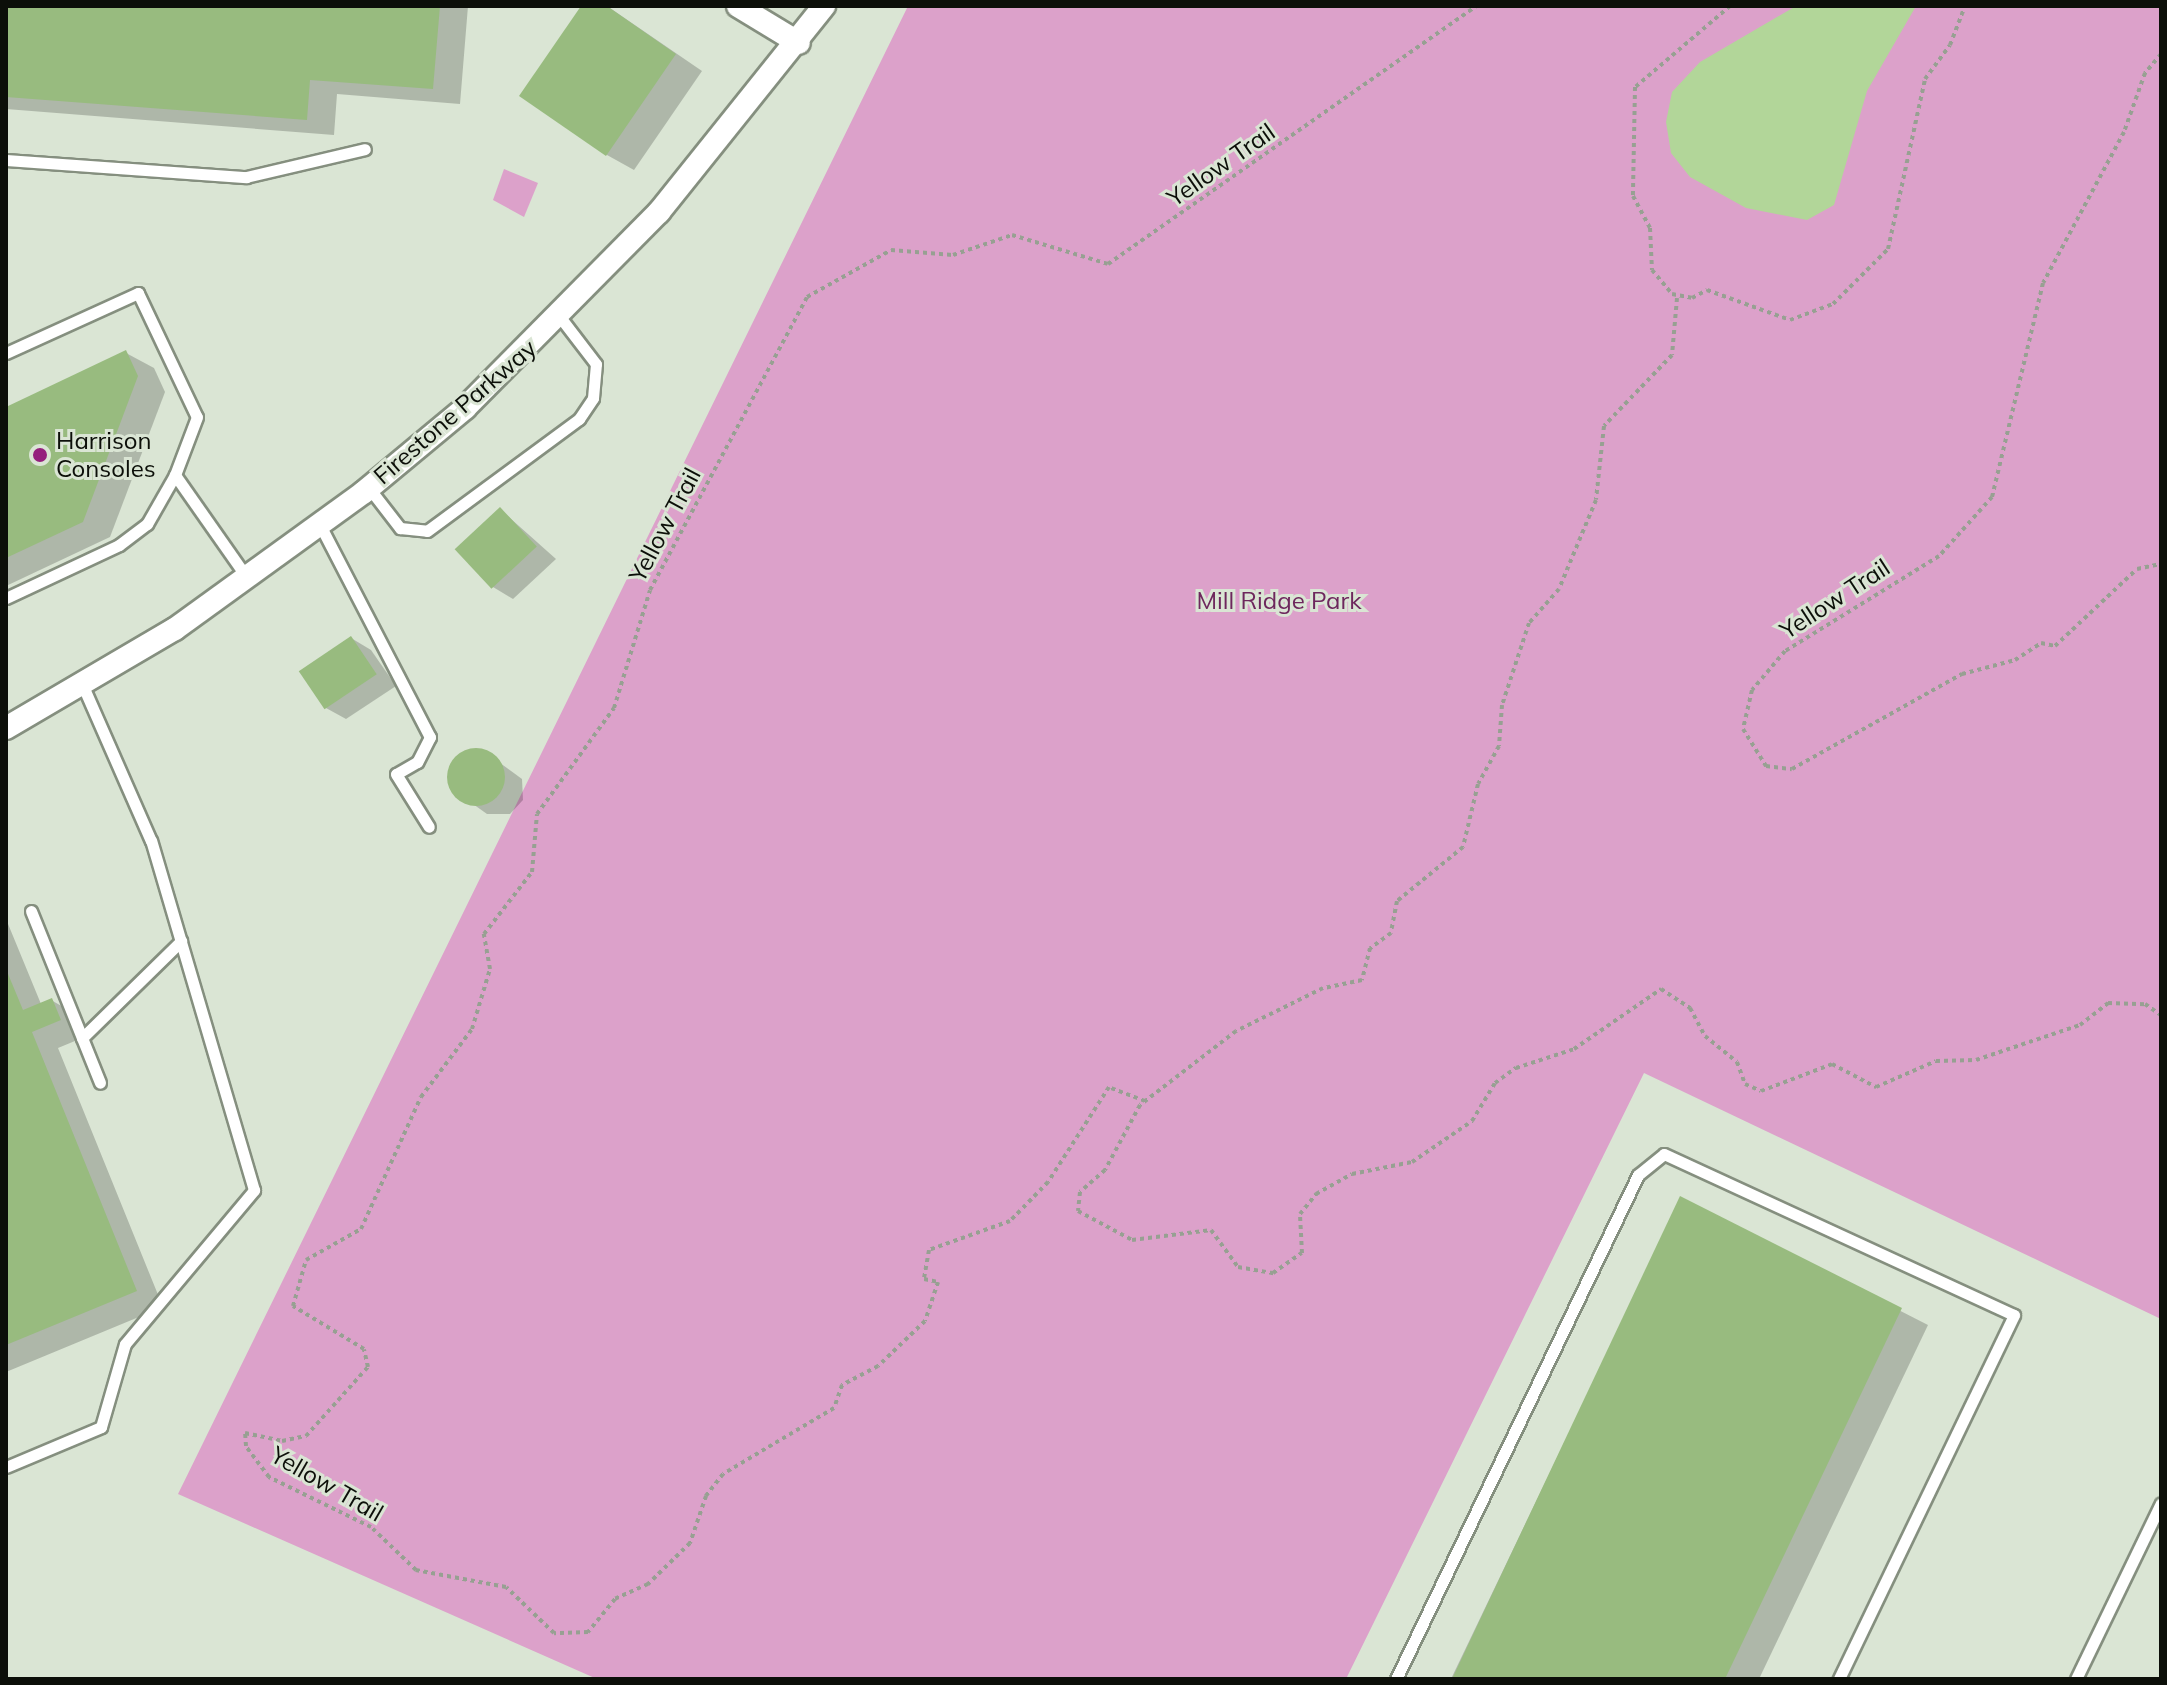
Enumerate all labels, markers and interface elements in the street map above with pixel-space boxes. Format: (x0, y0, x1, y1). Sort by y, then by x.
street label: Yellow Trail (1162, 117, 1280, 213)
street label: Firestone Parkway (368, 334, 542, 490)
place label: Harrison Consoles (56, 427, 156, 483)
marker: Harrison Consoles (31, 446, 49, 464)
street label: Yellow Trail (623, 463, 707, 587)
street label: Yellow Trail (1775, 553, 1895, 645)
park label: Mill Ridge Park (1196, 587, 1362, 615)
street label: Yellow Trail (266, 1440, 388, 1528)

